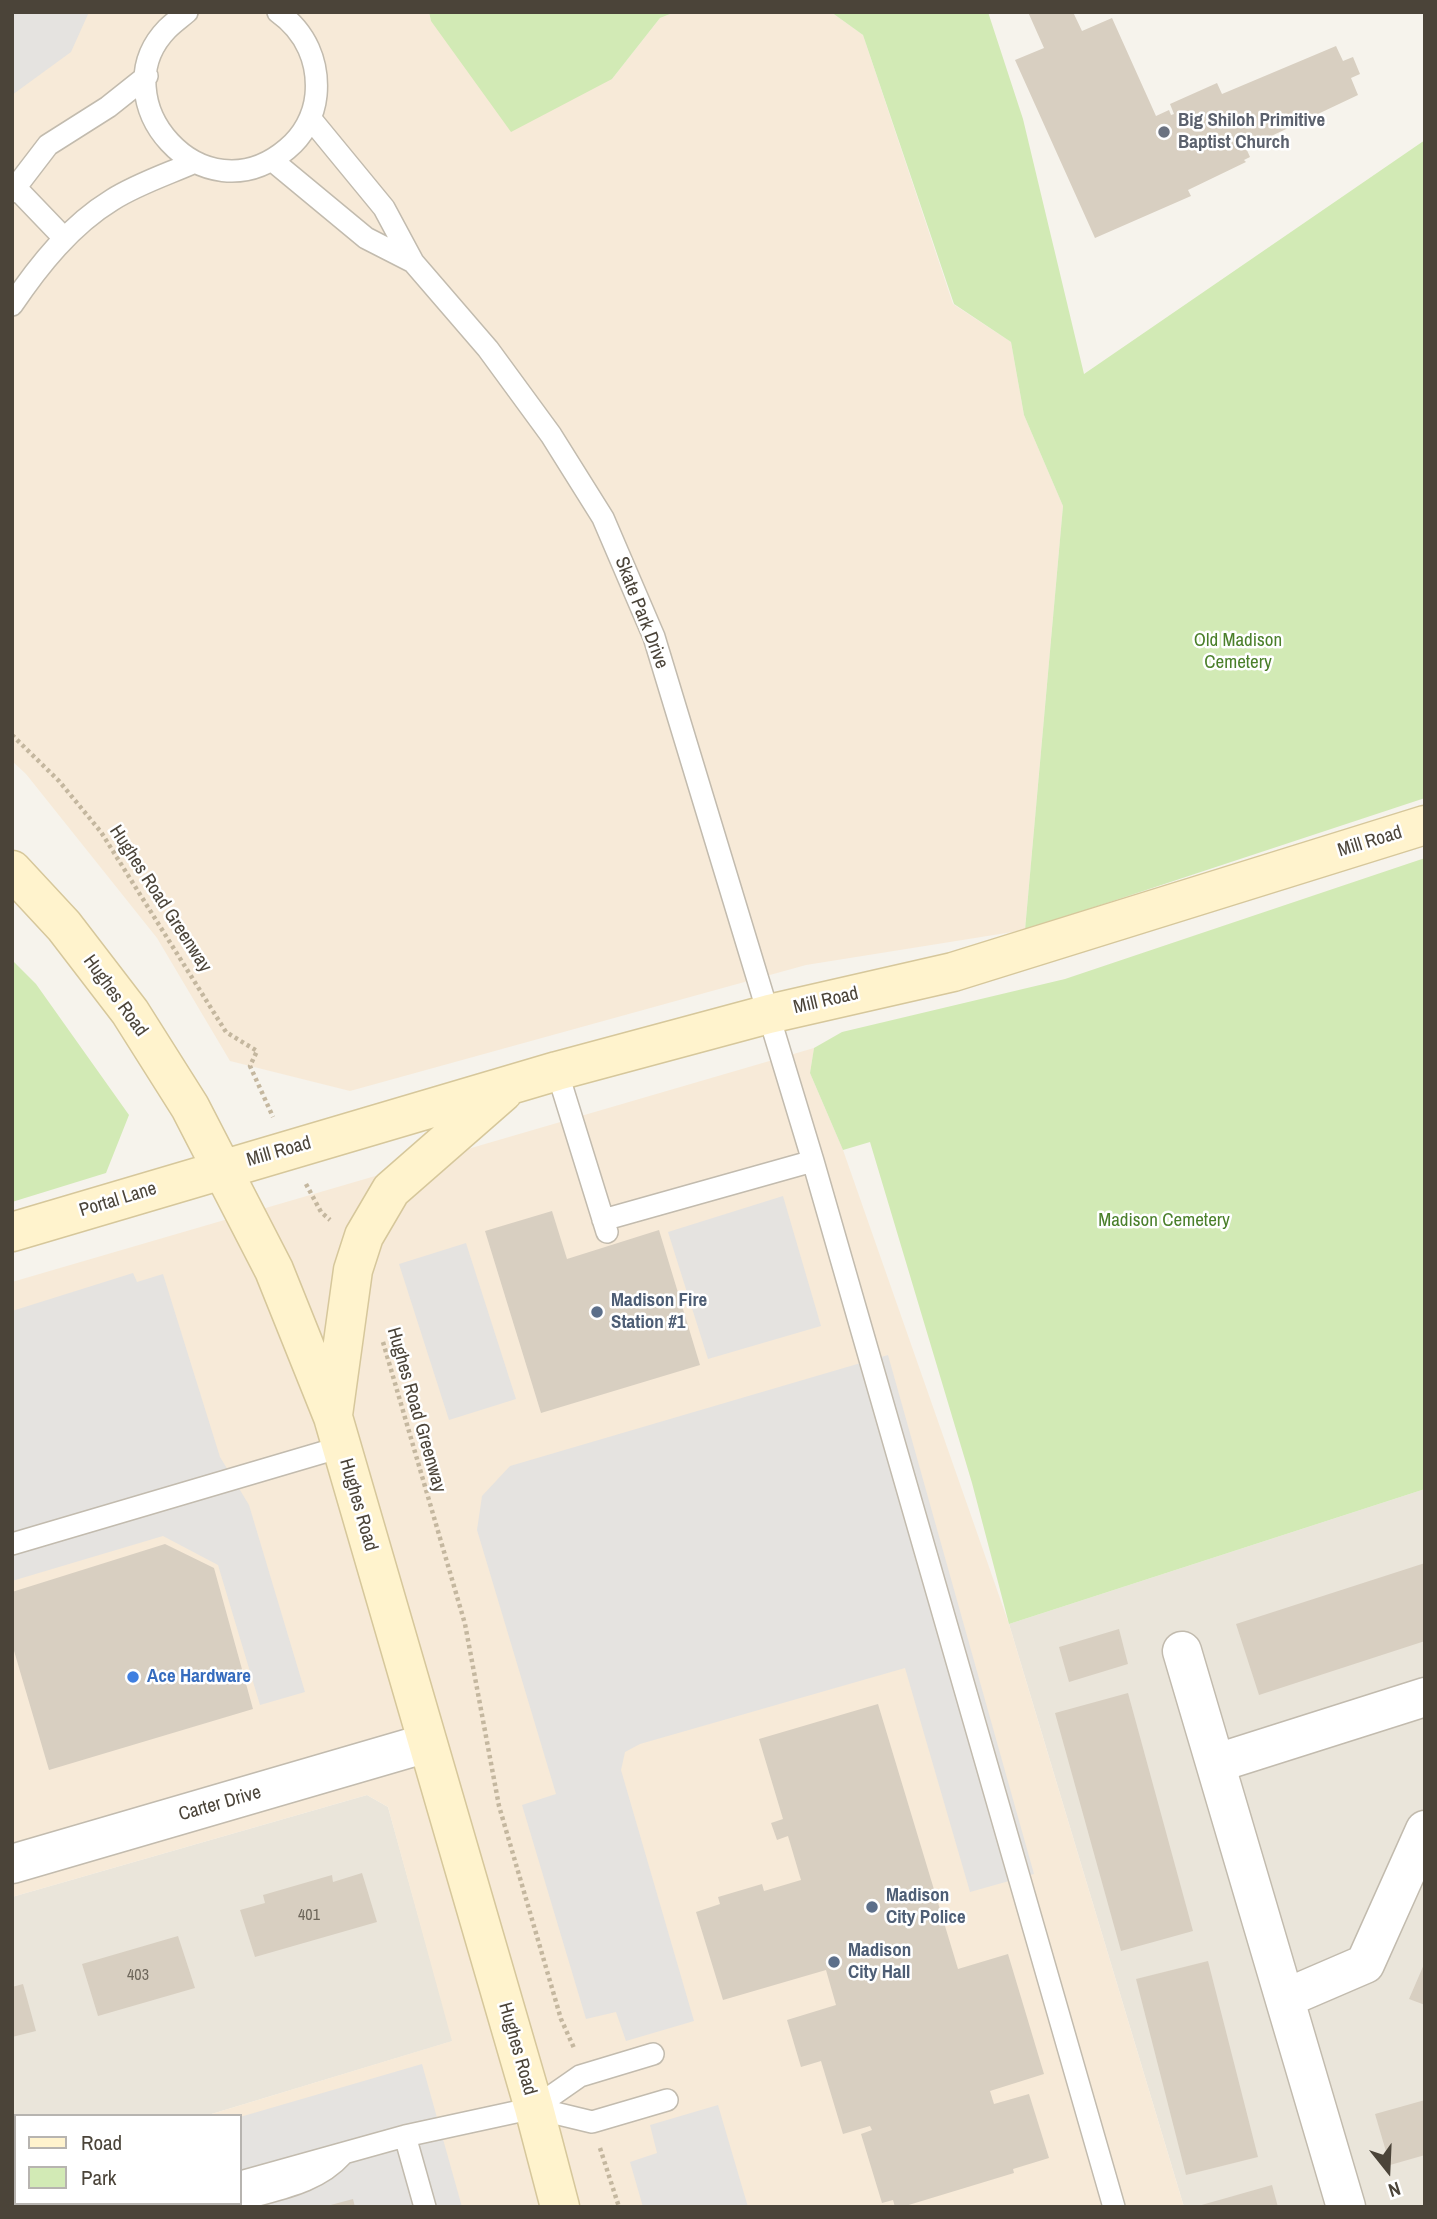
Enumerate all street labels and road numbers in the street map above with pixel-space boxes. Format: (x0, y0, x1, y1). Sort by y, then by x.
street label: Skate Park Drive (609, 554, 673, 672)
street label: Hughes Road Greenway (104, 821, 216, 977)
street label: Mill Road (1335, 821, 1405, 863)
street label: Hughes Road (78, 951, 152, 1041)
street label: Mill Road (791, 982, 861, 1020)
street label: Mill Road (244, 1132, 314, 1172)
street label: Portal Lane (77, 1177, 159, 1223)
street label: Hughes Road Greenway (382, 1325, 450, 1495)
street label: Hughes Road (334, 1456, 382, 1554)
street label: Carter Drive (176, 1781, 264, 1827)
street label: Hughes Road (493, 2000, 541, 2098)

